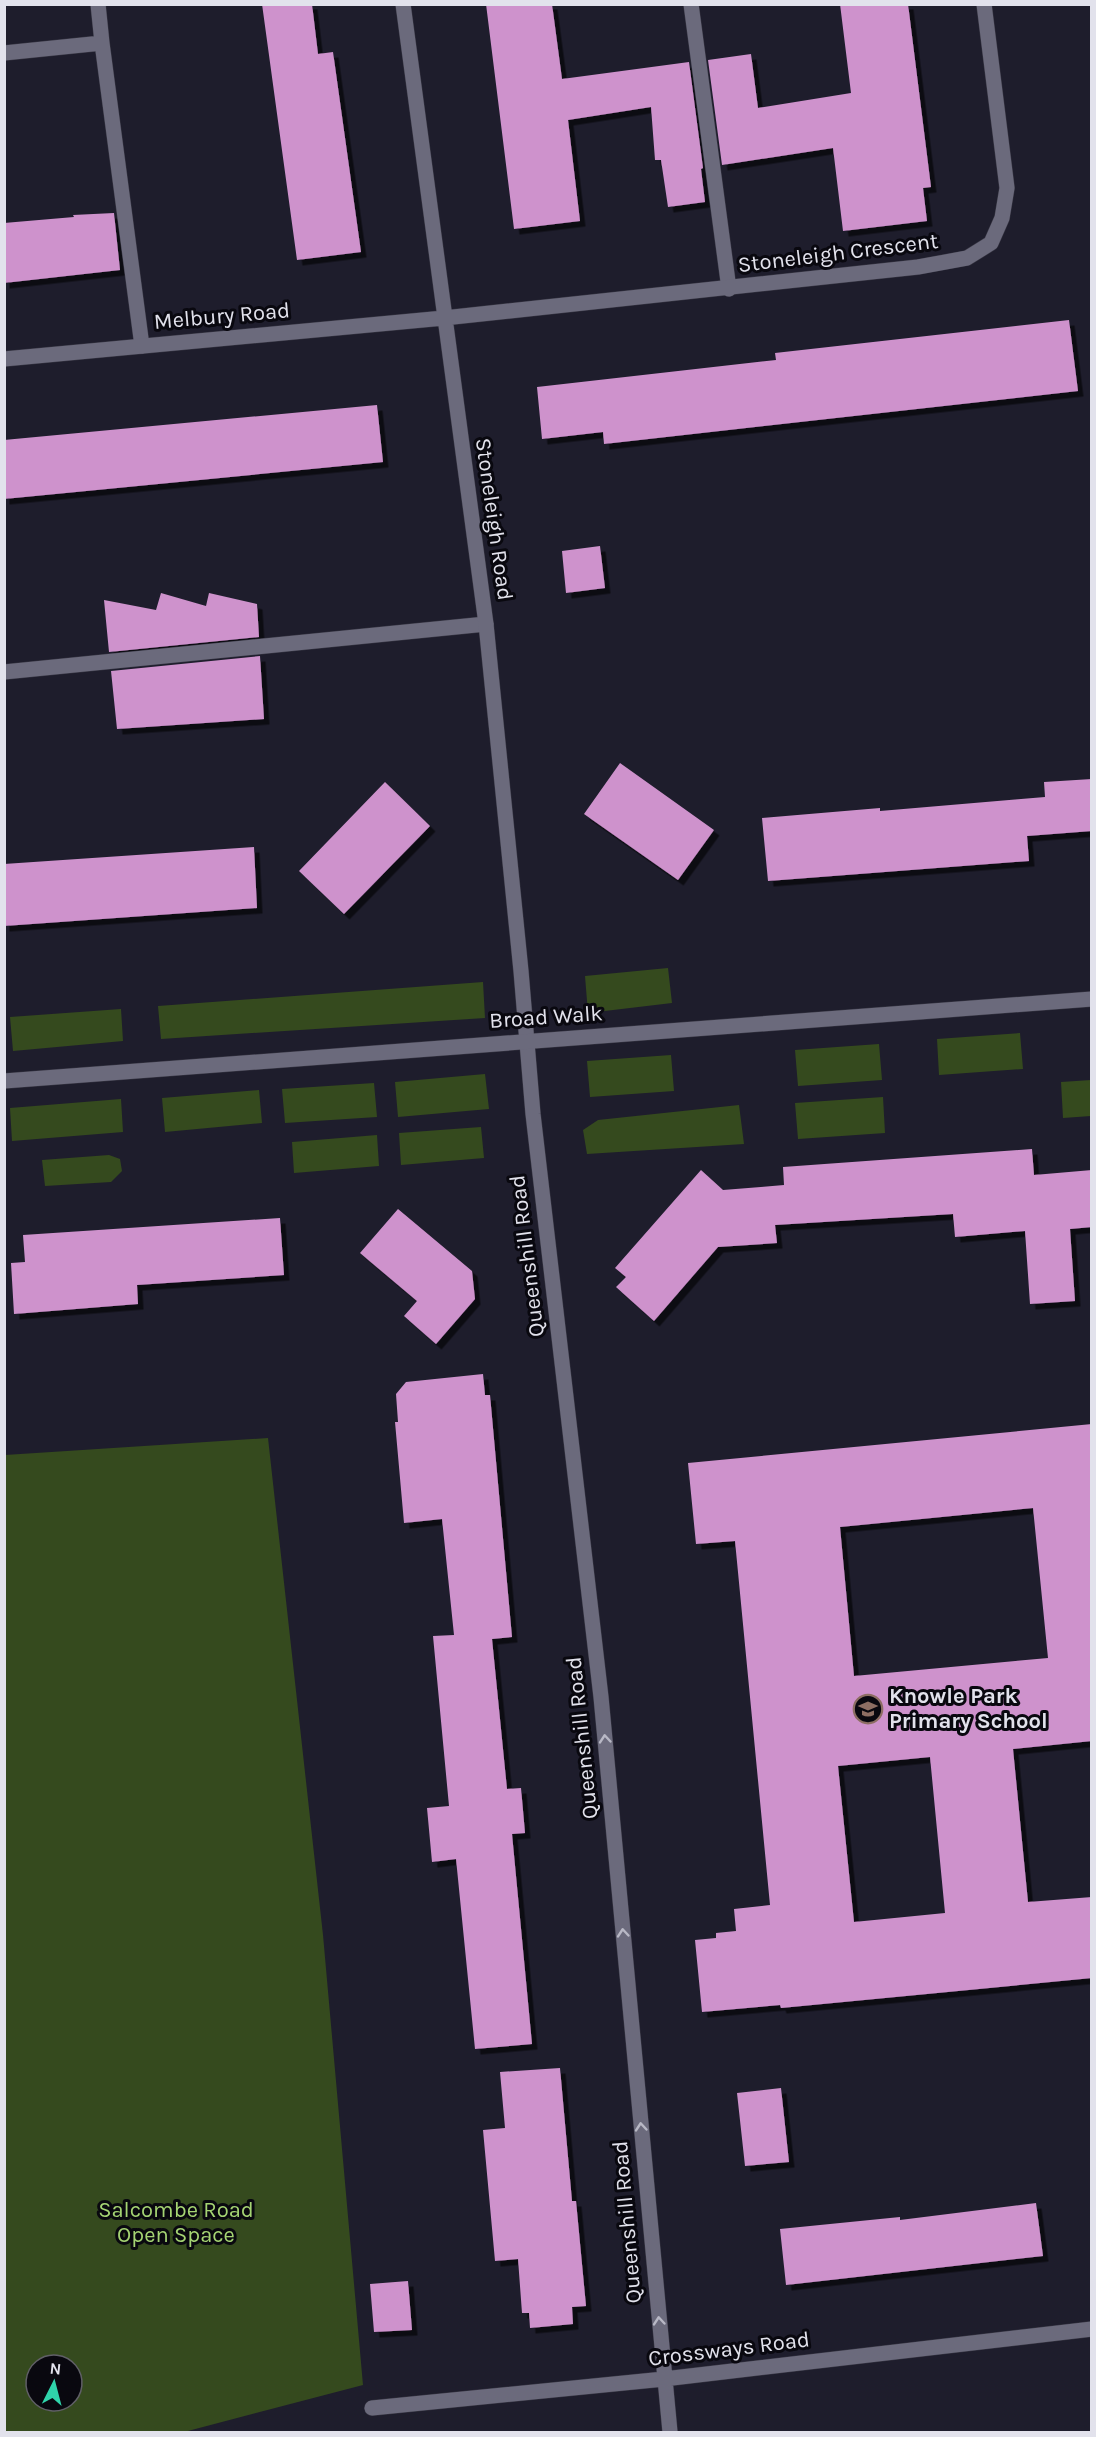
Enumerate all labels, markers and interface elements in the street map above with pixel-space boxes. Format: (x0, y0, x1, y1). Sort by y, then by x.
street label: Stoneleigh Crescent (736, 228, 940, 278)
street label: Melbury Road (153, 297, 291, 335)
street label: Stoneleigh Road (470, 436, 518, 602)
street label: Broad Walk (488, 1000, 604, 1034)
street label: Queenshill Road (504, 1173, 550, 1339)
street label: Queenshill Road (561, 1656, 603, 1820)
place label: Knowle Park Primary School (889, 1683, 1048, 1734)
school or university icon: Knowle Park Primary School (852, 1693, 884, 1725)
one-way arrow (599, 1734, 612, 1743)
one-way arrow (617, 1928, 630, 1937)
one-way arrow (635, 2122, 648, 2132)
street label: Queenshill Road (607, 2140, 647, 2304)
park label: Salcombe Road Open Space (98, 2197, 254, 2248)
one-way arrow (653, 2317, 666, 2326)
street label: Crossways Road (647, 2326, 811, 2372)
north arrow (24, 2353, 84, 2413)
text: N (49, 2359, 62, 2379)

